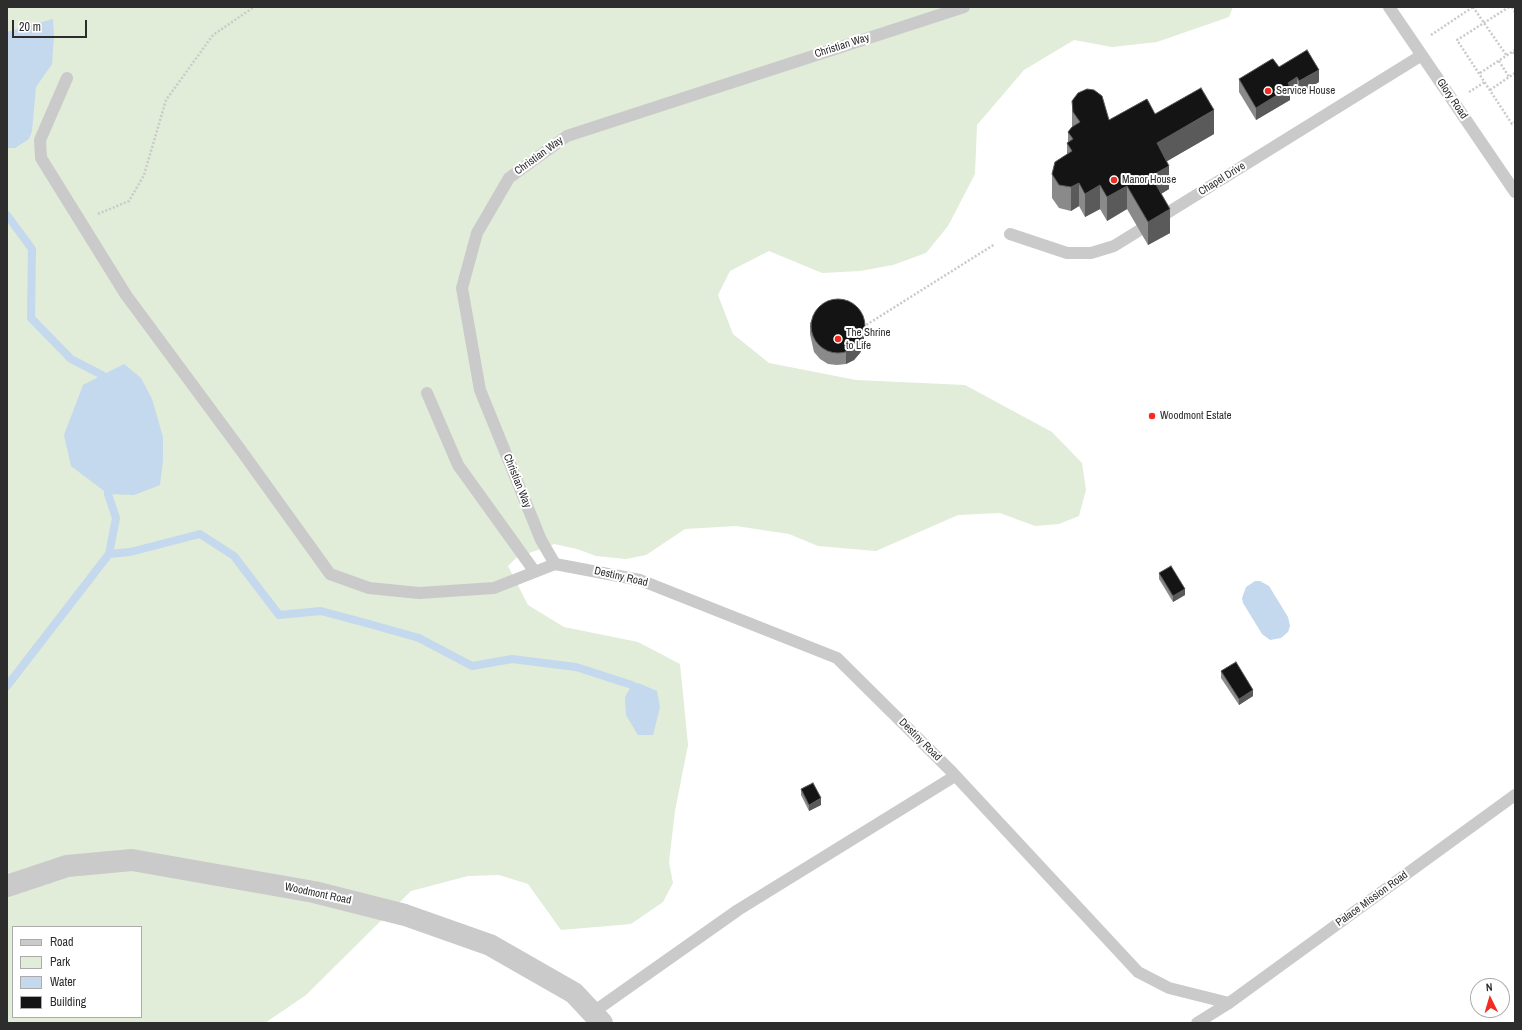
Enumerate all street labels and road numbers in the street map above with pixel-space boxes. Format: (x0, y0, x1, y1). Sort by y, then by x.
street label: Christian Way (813, 31, 871, 61)
street label: Glory Road (1434, 76, 1470, 122)
street label: Christian Way (512, 134, 566, 178)
street label: Chapel Drive (1196, 159, 1248, 199)
street label: Christian Way (500, 452, 534, 510)
street label: Destiny Road (593, 564, 649, 590)
street label: Destiny Road (896, 716, 944, 764)
street label: Palace Mission Road (1333, 868, 1411, 930)
street label: Woodmont Road (284, 881, 352, 907)

